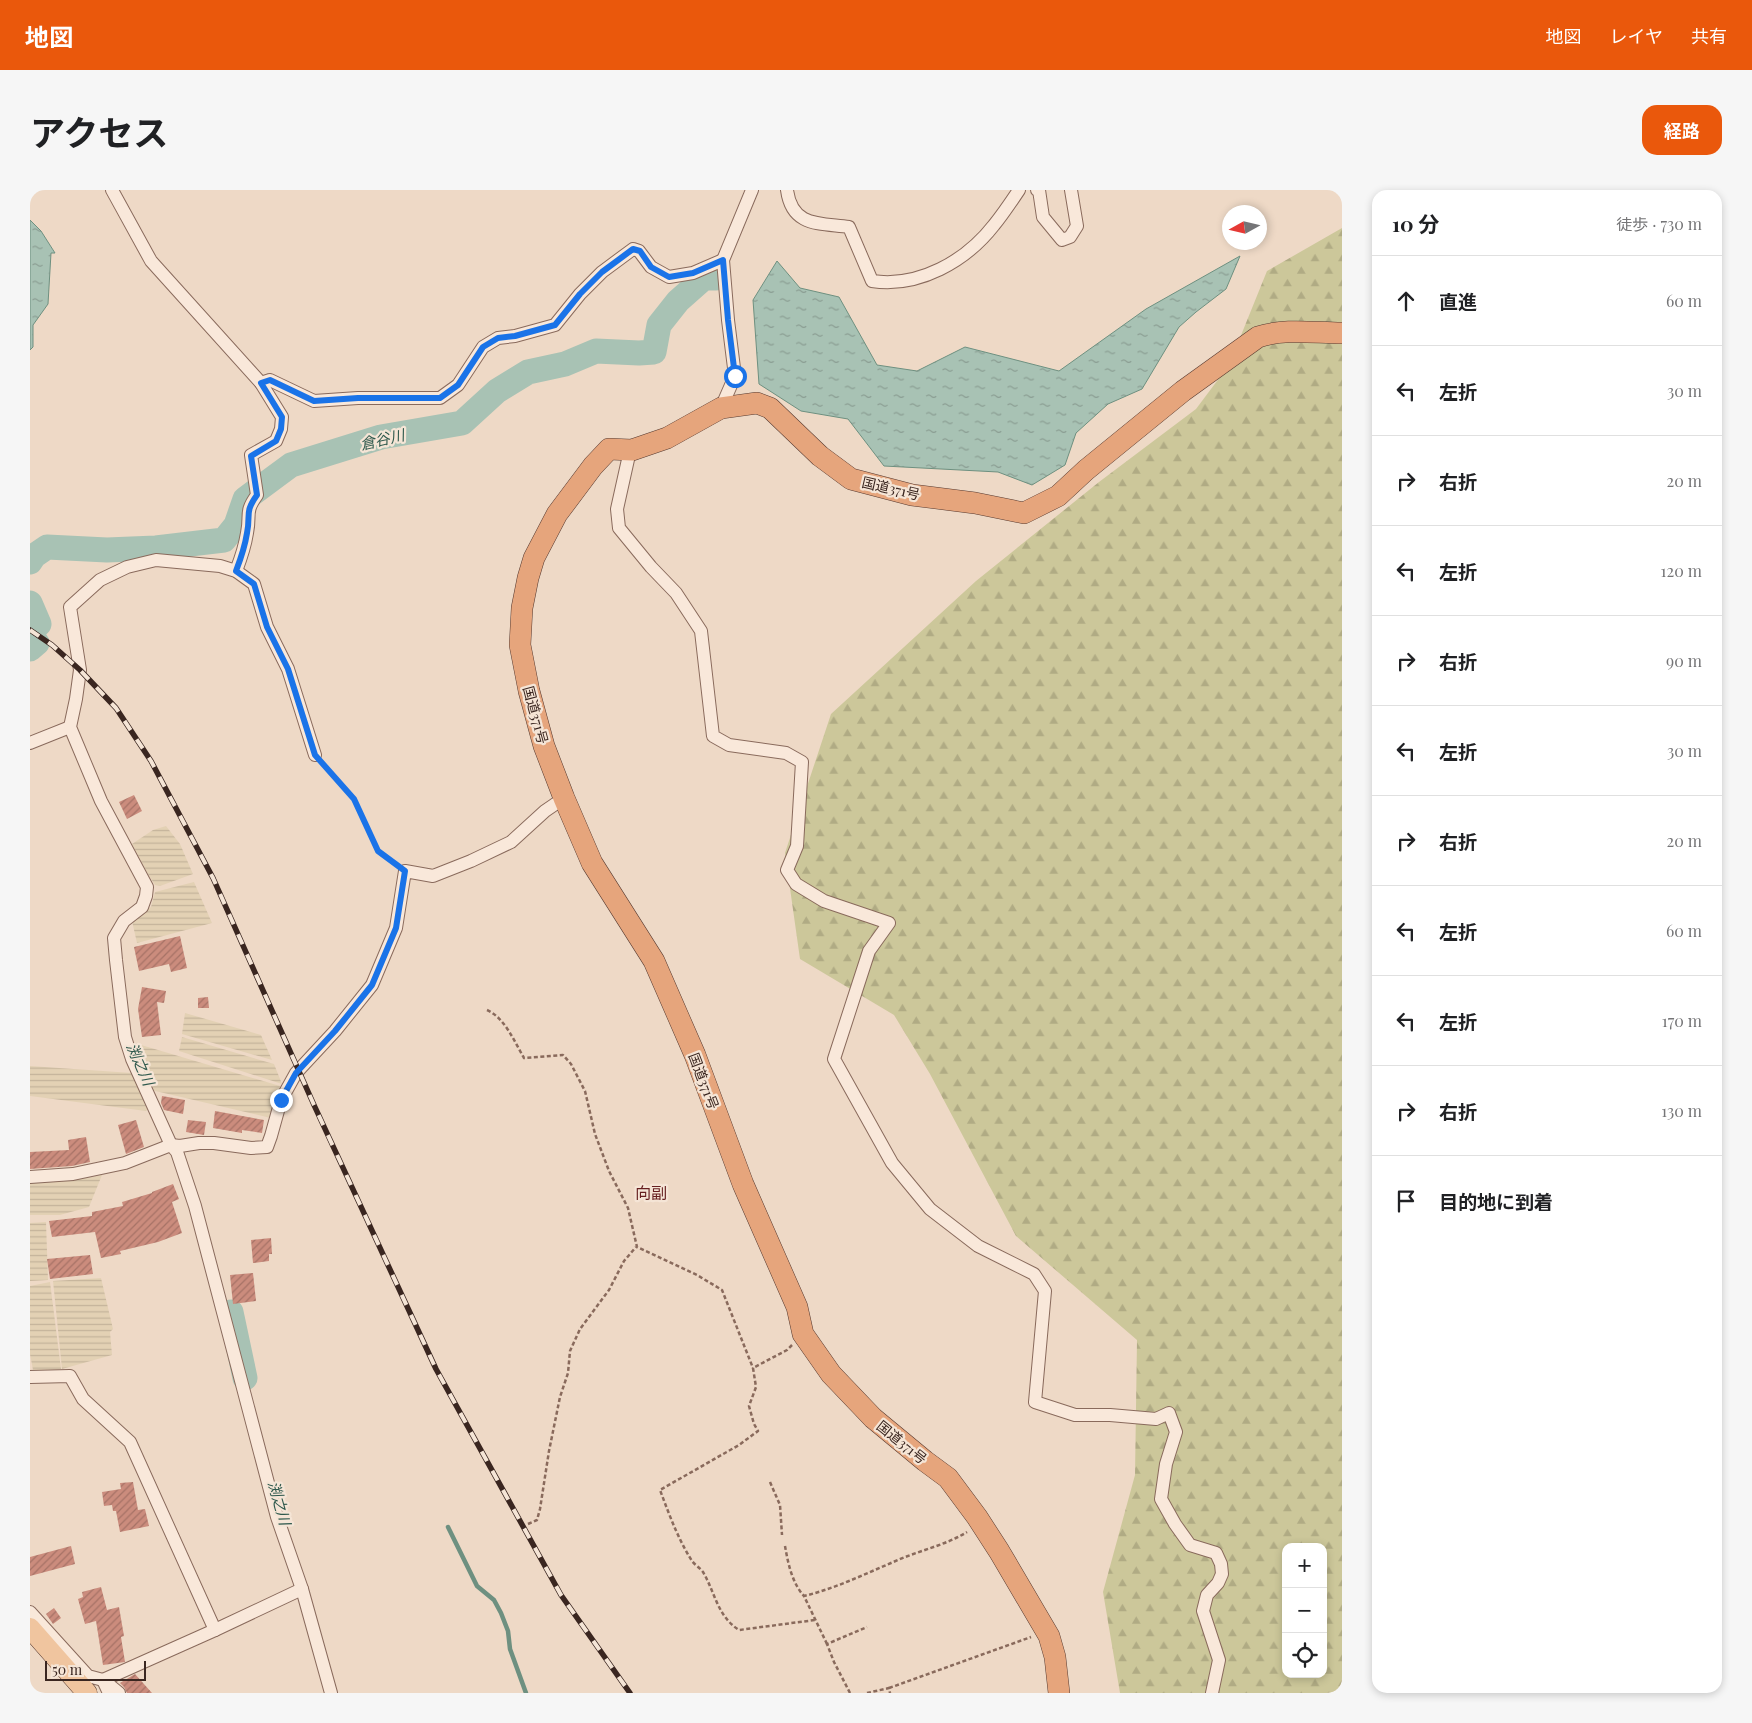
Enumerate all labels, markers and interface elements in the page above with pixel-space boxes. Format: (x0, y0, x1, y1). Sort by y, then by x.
text: 地図 (25, 20, 73, 52)
text: 地図 (1546, 24, 1582, 48)
text: レイヤ (1610, 24, 1663, 48)
text: 共有 (1691, 24, 1727, 48)
button: 経路 (1642, 105, 1722, 155)
text: アクセス (30, 108, 168, 155)
north arrow (1222, 205, 1267, 250)
text: 10 分 (1392, 209, 1439, 237)
text: 徒歩 · 730 m (1616, 213, 1702, 234)
icon: ahead (1392, 287, 1420, 315)
text: 直進 (1439, 288, 1477, 314)
text: 60 m (1666, 290, 1702, 311)
route start (724, 365, 747, 388)
icon: left (1392, 377, 1420, 405)
text: 左折 (1439, 378, 1477, 404)
text: 30 m (1667, 380, 1702, 401)
water label: 倉谷川 (358, 424, 408, 454)
icon: right (1392, 467, 1420, 495)
text: 右折 (1439, 468, 1477, 494)
text: 20 m (1667, 470, 1702, 491)
street label: 国道371号 (860, 472, 922, 504)
icon: left (1392, 557, 1420, 585)
text: 左折 (1439, 558, 1477, 584)
text: 120 m (1661, 560, 1702, 581)
icon: right (1392, 647, 1420, 675)
text: 右折 (1439, 648, 1477, 674)
text: 90 m (1666, 650, 1702, 671)
street label: 国道371号 (519, 684, 553, 746)
icon: left (1392, 737, 1420, 765)
text: 左折 (1439, 738, 1477, 764)
text: 30 m (1667, 740, 1702, 761)
icon: right (1392, 827, 1420, 855)
text: 右折 (1439, 828, 1477, 854)
text: 20 m (1667, 830, 1702, 851)
icon: left (1392, 917, 1420, 945)
text: 左折 (1439, 918, 1477, 944)
text: 60 m (1666, 920, 1702, 941)
icon: left (1392, 1007, 1420, 1035)
text: 左折 (1439, 1008, 1477, 1034)
text: 170 m (1662, 1010, 1702, 1031)
water label: 渕之川 (123, 1039, 160, 1090)
street label: 国道371号 (685, 1050, 723, 1112)
route end (270, 1089, 293, 1112)
icon: right (1392, 1097, 1420, 1125)
text: 右折 (1439, 1098, 1477, 1124)
text: 130 m (1661, 1100, 1702, 1121)
district label: 向副 (635, 1182, 667, 1203)
icon: arrive (1392, 1187, 1420, 1215)
text: 目的地に到着 (1439, 1188, 1553, 1214)
street label: 国道371号 (873, 1416, 931, 1468)
water label: 渕之川 (264, 1479, 296, 1529)
map controls (1282, 1543, 1327, 1678)
button: + (1282, 1543, 1327, 1588)
button: − (1282, 1588, 1327, 1633)
button: locate (1282, 1633, 1327, 1678)
scale bar (45, 1658, 146, 1681)
text: 50 m (52, 1660, 82, 1679)

